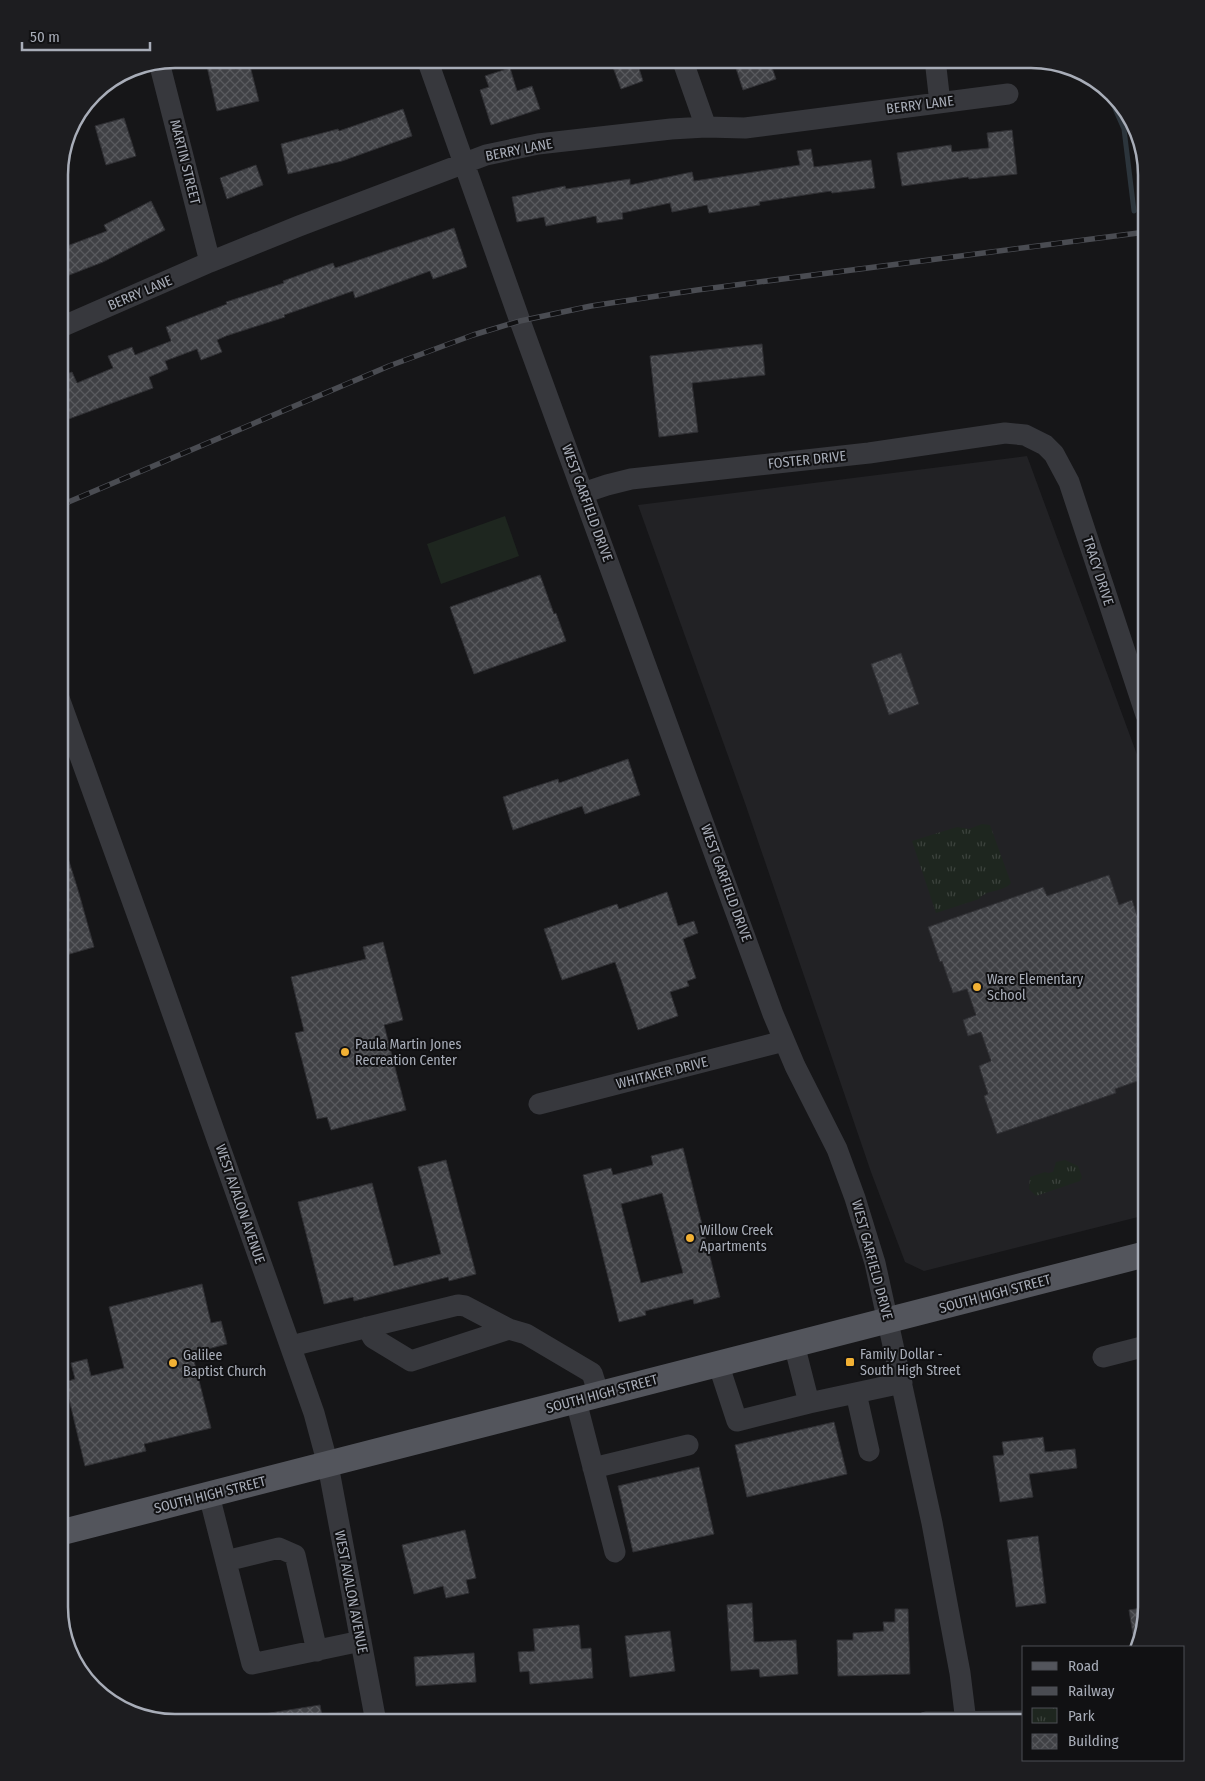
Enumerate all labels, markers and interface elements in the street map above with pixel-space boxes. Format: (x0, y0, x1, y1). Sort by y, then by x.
scale bar (22, 20, 150, 52)
text: 50 m (30, 28, 60, 46)
street label: BERRY LANE (885, 92, 955, 118)
street label: MARTIN STREET (166, 118, 204, 207)
street label: BERRY LANE (484, 135, 554, 165)
street label: BERRY LANE (105, 272, 175, 314)
street label: WEST GARFIELD DRIVE (558, 442, 616, 564)
street label: FOSTER DRIVE (767, 447, 847, 473)
street label: TRACY DRIVE (1079, 534, 1117, 608)
street label: WEST GARFIELD DRIVE (697, 822, 755, 944)
place label: Ware Elementary School (987, 971, 1084, 1004)
marker: Ware Elementary School (971, 981, 983, 993)
place label: Paula Martin Jones Recreation Center (355, 1036, 462, 1069)
marker: Paula Martin Jones Recreation Center (339, 1046, 351, 1058)
street label: WHITAKER DRIVE (614, 1053, 710, 1093)
street label: WEST AVALON AVENUE (212, 1142, 269, 1266)
street label: WEST GARFIELD DRIVE (848, 1198, 896, 1322)
place label: Willow Creek Apartments (700, 1222, 773, 1255)
marker: Willow Creek Apartments (684, 1232, 696, 1244)
street label: SOUTH HIGH STREET (937, 1271, 1053, 1317)
place label: Family Dollar - South High Street (860, 1346, 961, 1379)
place label: Galilee Baptist Church (183, 1347, 266, 1380)
marker: Family Dollar - South High Street (844, 1356, 856, 1368)
marker: Galilee Baptist Church (167, 1357, 179, 1369)
street label: SOUTH HIGH STREET (544, 1371, 660, 1417)
street label: SOUTH HIGH STREET (152, 1473, 268, 1517)
street label: WEST AVALON AVENUE (331, 1529, 371, 1655)
legend (1022, 1646, 1185, 1761)
text: Road (1068, 1657, 1099, 1675)
text: Railway (1068, 1682, 1115, 1700)
text: Park (1068, 1707, 1095, 1725)
text: Building (1068, 1732, 1119, 1750)

